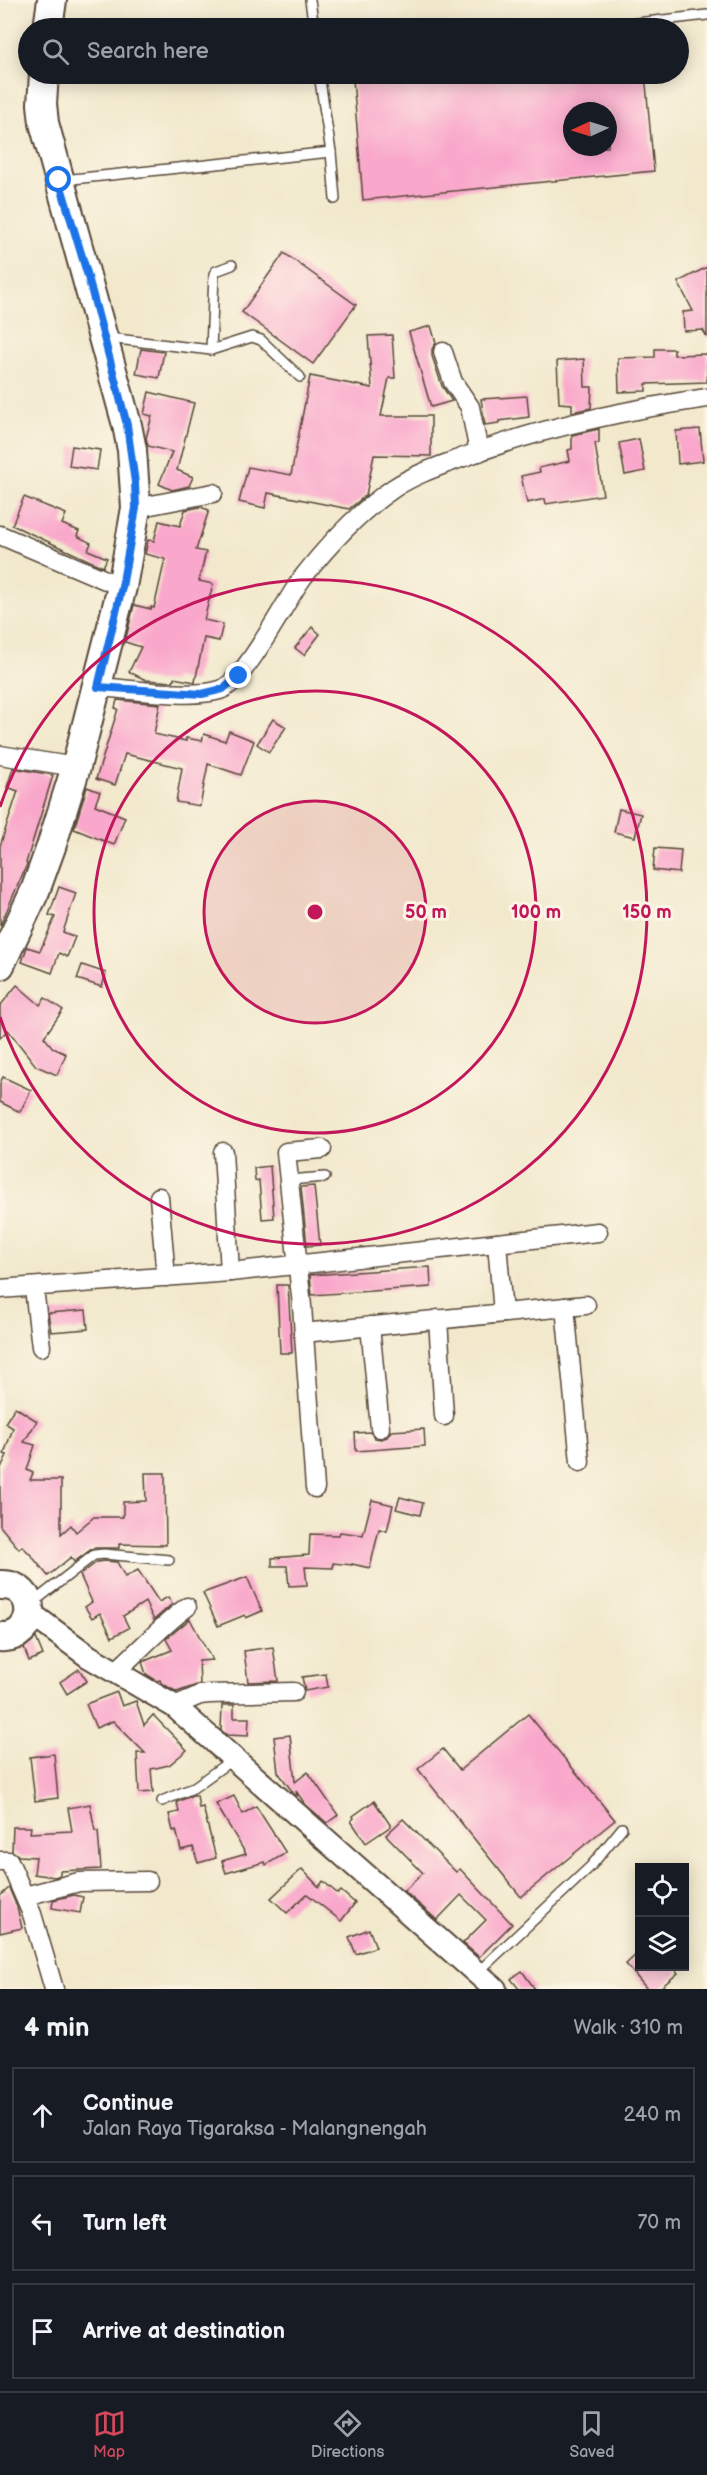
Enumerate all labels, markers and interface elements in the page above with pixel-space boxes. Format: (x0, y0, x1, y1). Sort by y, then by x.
search box (18, 18, 689, 84)
icon: search (39, 35, 72, 68)
text: Search here (87, 38, 209, 65)
north arrow (563, 102, 617, 156)
route start (45, 166, 71, 192)
route end (225, 662, 251, 688)
centre of rings (305, 902, 325, 922)
text: 50 m (405, 902, 447, 923)
text: 100 m (511, 902, 561, 923)
text: 150 m (622, 902, 672, 923)
map controls (635, 1863, 689, 1971)
button: locate (635, 1863, 689, 1917)
button: layers (635, 1917, 689, 1971)
text: 4 min (24, 2013, 89, 2044)
text: Walk · 310 m (574, 2016, 683, 2040)
text: Continue (83, 2090, 173, 2117)
icon: ahead (26, 2099, 59, 2132)
text: 240 m (624, 2103, 681, 2127)
text: Jalan Raya Tigaraksa - Malangnengah (83, 2117, 427, 2141)
icon: left (26, 2207, 59, 2240)
text: Turn left (83, 2210, 167, 2237)
text: 70 m (637, 2211, 681, 2235)
icon: arrive (26, 2315, 59, 2348)
text: Arrive at destination (83, 2318, 285, 2345)
tab: Map (93, 2407, 126, 2462)
tab: Directions (311, 2407, 384, 2462)
tab: Saved (569, 2407, 614, 2462)

